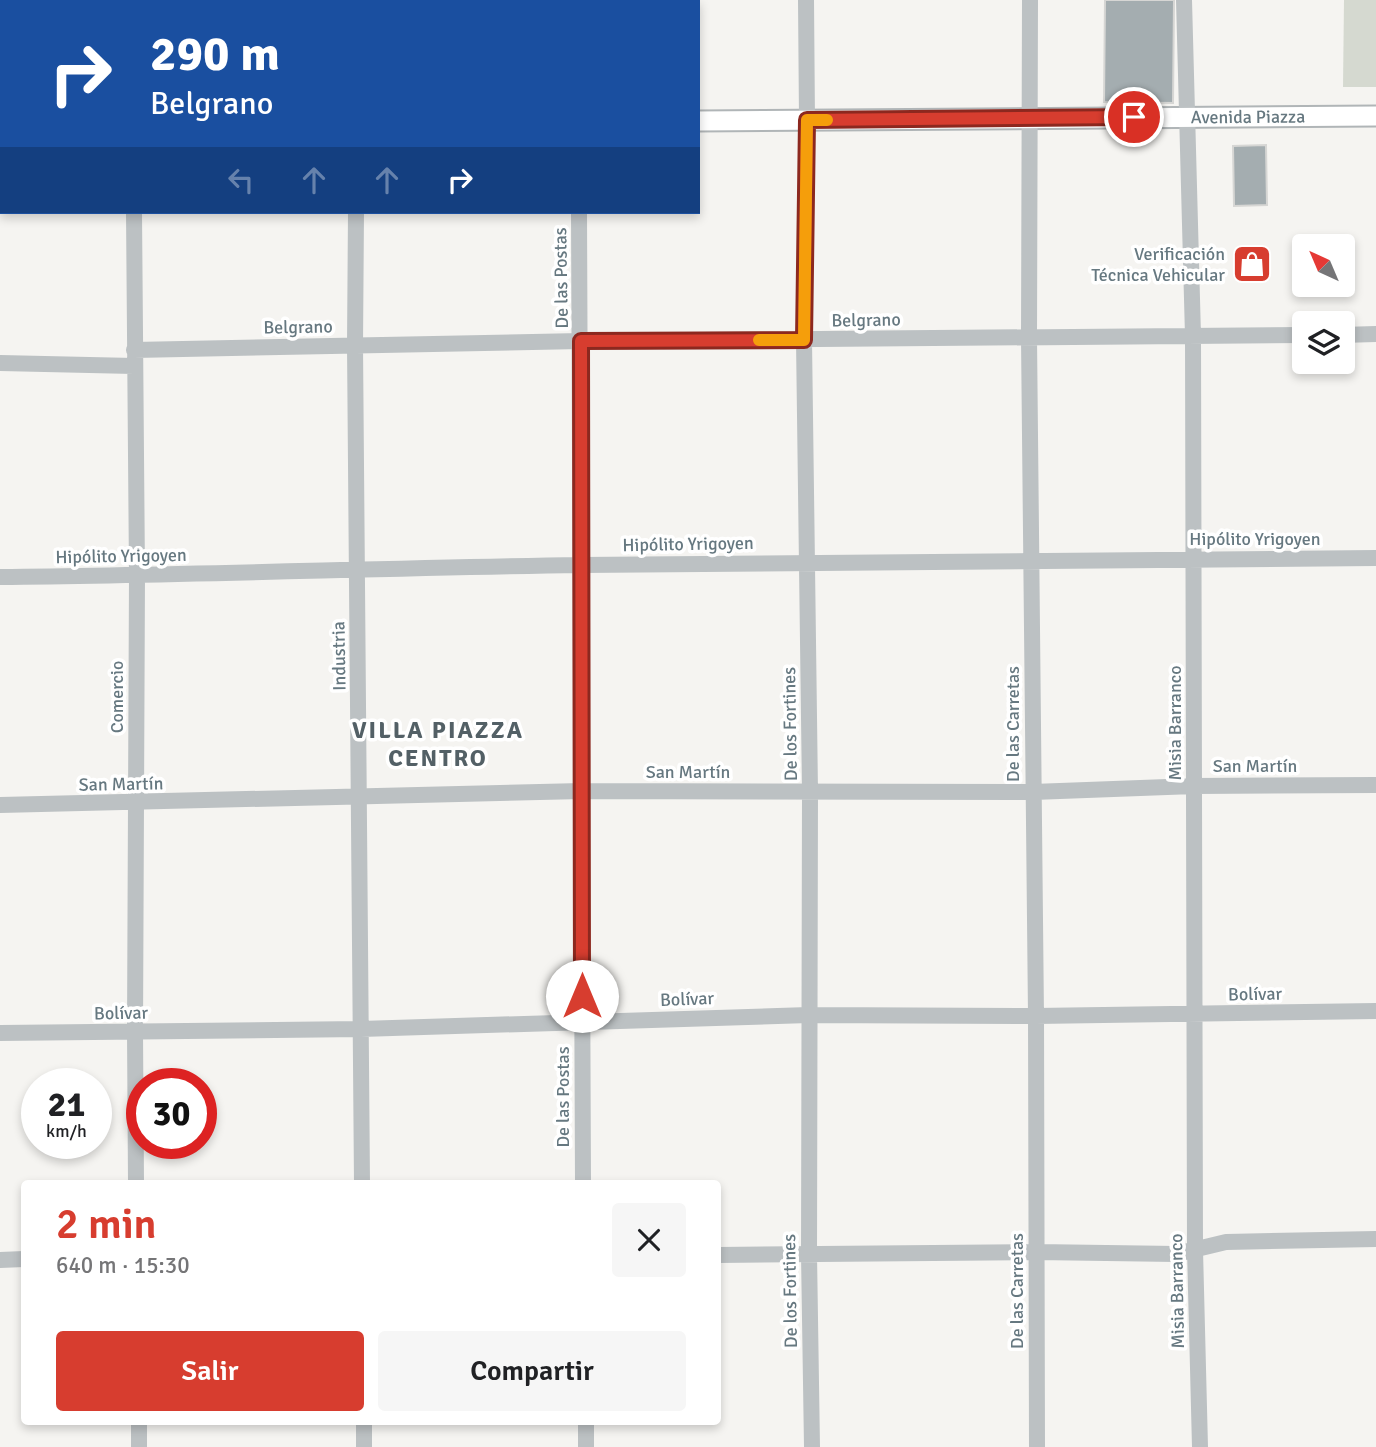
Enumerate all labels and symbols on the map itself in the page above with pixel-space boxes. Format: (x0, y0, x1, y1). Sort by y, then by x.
pin (1104, 87, 1164, 147)
street label: Avenida Piazza (1191, 106, 1305, 128)
street label: De las Postas (549, 227, 573, 329)
north arrow (1292, 234, 1354, 298)
place label: Verificación Técnica Vehicular (1091, 243, 1225, 286)
shop icon: Verificación Técnica Vehicular (1231, 243, 1273, 285)
street label: Belgrano (831, 308, 901, 332)
street label: Belgrano (263, 315, 333, 339)
street label: Hipólito Yrigoyen (1189, 528, 1321, 550)
street label: Hipólito Yrigoyen (622, 532, 754, 556)
street label: Hipólito Yrigoyen (55, 544, 187, 568)
street label: Industria (327, 621, 351, 691)
street label: Comercio (106, 661, 128, 733)
street label: Misia Barranco (1164, 665, 1186, 781)
street label: De las Carretas (1002, 666, 1024, 782)
street label: De los Fortines (778, 667, 802, 781)
district label: VILLA PIAZZA CENTRO (352, 715, 524, 773)
street label: San Martín (1213, 755, 1297, 777)
street label: San Martín (646, 761, 730, 783)
street label: San Martín (78, 772, 164, 796)
position arrow (545, 959, 619, 1033)
street label: Bolívar (1228, 983, 1283, 1005)
street label: Bolívar (660, 987, 715, 1011)
street label: Bolívar (94, 1002, 149, 1024)
street label: De las Postas (552, 1046, 574, 1148)
speed limit sign: 30 (126, 1068, 217, 1159)
street label: De las Carretas (1006, 1233, 1028, 1349)
street label: Misia Barranco (1165, 1233, 1189, 1349)
street label: De los Fortines (778, 1234, 802, 1348)

